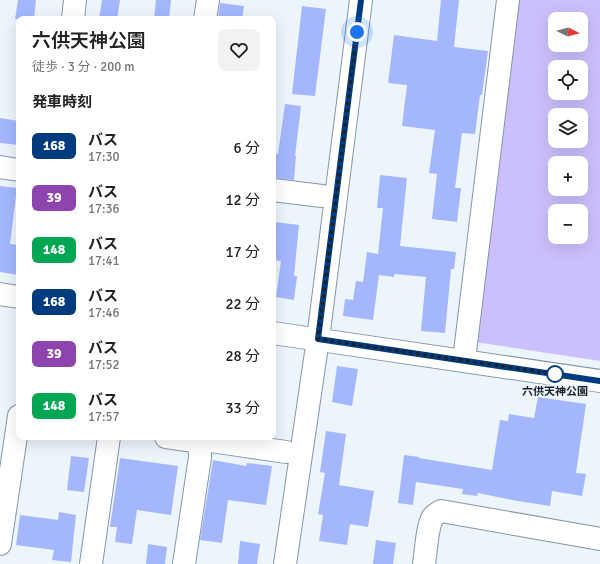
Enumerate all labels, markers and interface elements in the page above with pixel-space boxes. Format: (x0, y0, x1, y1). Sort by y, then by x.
north arrow (548, 12, 588, 52)
map controls (548, 12, 588, 244)
your location (347, 22, 367, 42)
text: 六供天神公園 (32, 29, 146, 53)
button: heart (218, 29, 260, 71)
text: 徒歩 · 3 分 · 200 m (32, 59, 135, 75)
button: locate (548, 60, 588, 100)
text: 発車時刻 (32, 93, 92, 111)
button: layers (548, 108, 588, 148)
text: バス (88, 131, 118, 149)
text: 168 (43, 137, 65, 154)
text: 6 分 (234, 139, 260, 157)
text: 17:30 (88, 149, 120, 165)
button: + (548, 156, 588, 196)
text: バス (88, 183, 118, 201)
text: 39 (46, 189, 62, 206)
text: 12 分 (226, 191, 260, 209)
text: 17:36 (88, 201, 120, 217)
button: − (548, 204, 588, 244)
text: バス (88, 235, 118, 253)
text: 148 (43, 241, 65, 258)
text: 17 分 (226, 243, 260, 261)
text: 17:41 (88, 253, 120, 269)
text: バス (88, 287, 118, 305)
text: 168 (43, 293, 65, 310)
text: 22 分 (226, 295, 260, 313)
text: 17:46 (88, 305, 120, 321)
text: バス (88, 339, 118, 357)
text: 39 (46, 345, 62, 362)
text: 28 分 (226, 347, 260, 365)
text: 17:52 (88, 357, 120, 373)
marker: 六供天神公園 (546, 365, 564, 383)
place label: 六供天神公園 (522, 385, 588, 398)
text: バス (88, 391, 118, 409)
text: 148 (43, 397, 65, 414)
text: 33 分 (226, 399, 260, 417)
text: 17:57 (88, 409, 120, 425)

